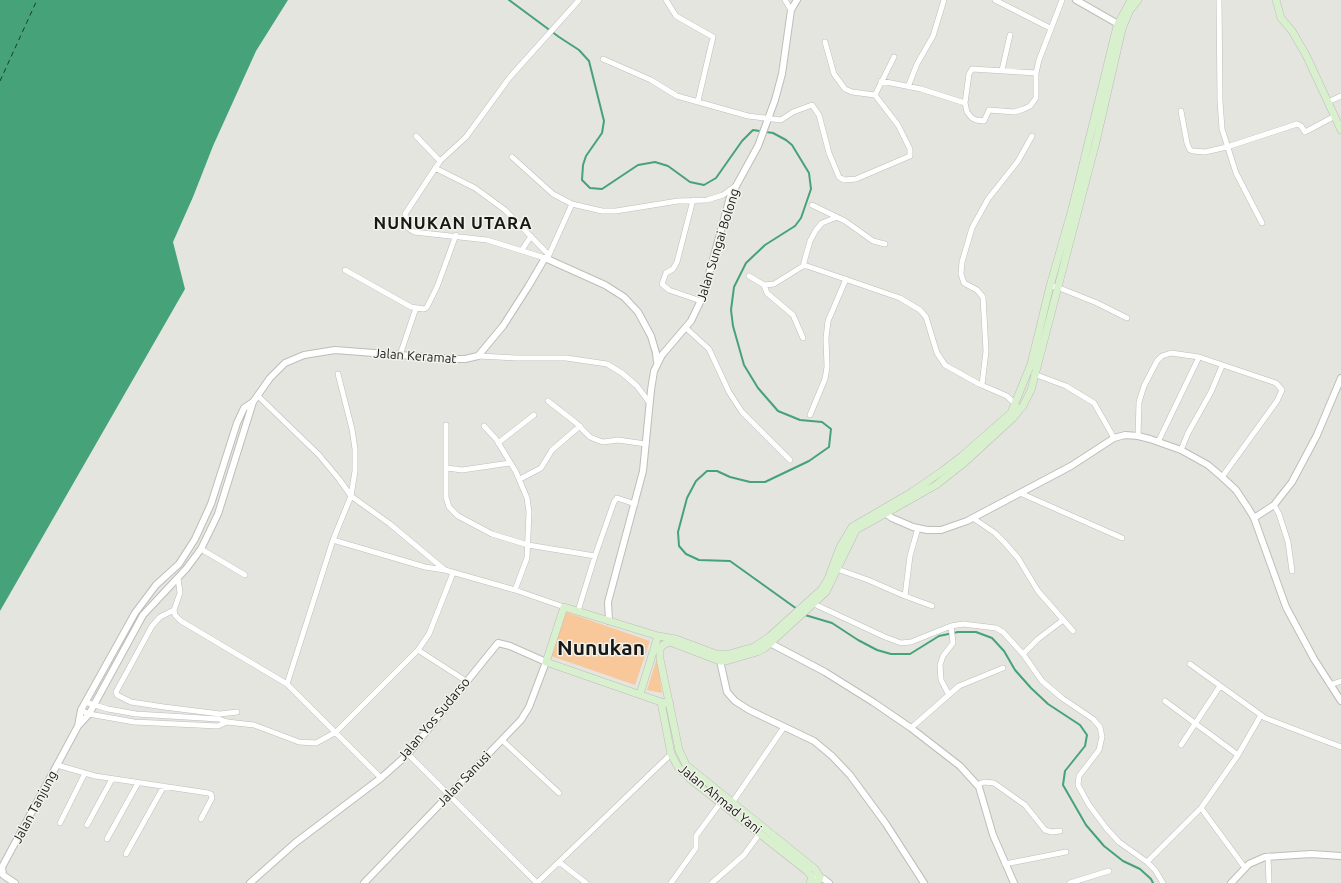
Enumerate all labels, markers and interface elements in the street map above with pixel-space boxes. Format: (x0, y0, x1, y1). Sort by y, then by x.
street label: Jalan Sungai Bolong (693, 187, 743, 303)
district label: NUNUKAN UTARA (373, 213, 533, 233)
street label: Jalan Keramat (373, 345, 457, 367)
district label: Nunukan (557, 635, 645, 661)
street label: Jalan Yos Sudarso (395, 674, 473, 764)
street label: Jalan Sanusi (434, 748, 494, 810)
street label: Jalan Ahmad Yani (675, 761, 765, 837)
street label: Jalan Tanjung (9, 768, 61, 846)

